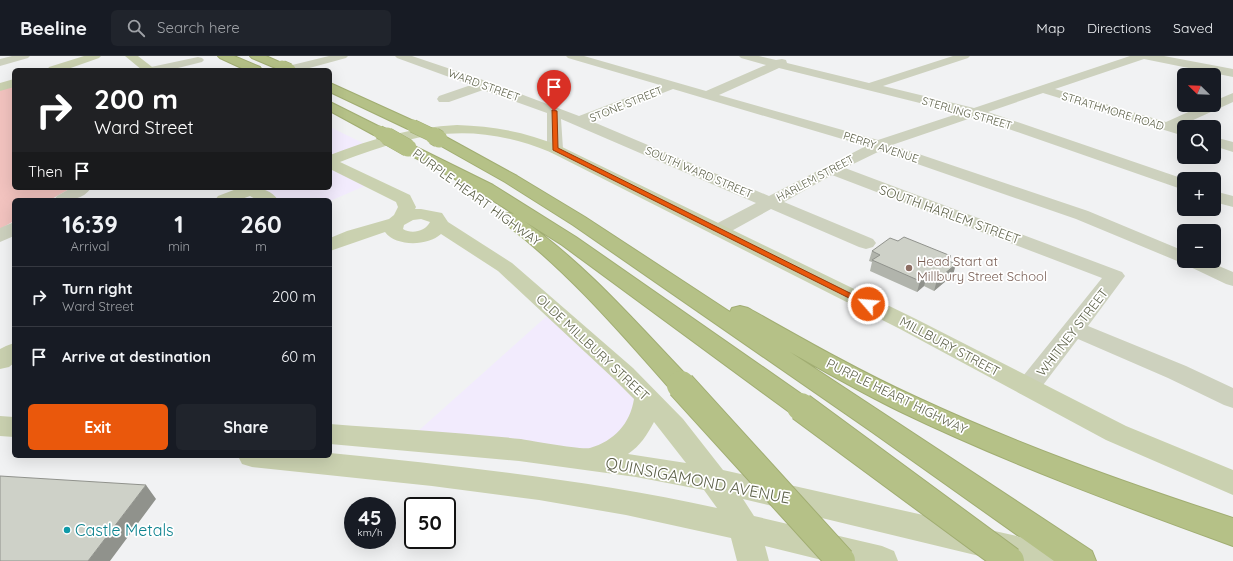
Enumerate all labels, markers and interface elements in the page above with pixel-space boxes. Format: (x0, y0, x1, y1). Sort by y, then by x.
search box (111, 10, 391, 46)
text: Beeline (20, 16, 87, 40)
icon: search (125, 17, 147, 39)
text: Search here (157, 18, 240, 37)
text: Map (1036, 19, 1065, 37)
text: Directions (1087, 19, 1151, 37)
text: Saved (1173, 19, 1213, 37)
street label: WARD STREET (446, 66, 522, 105)
north arrow (1177, 68, 1221, 112)
map controls (1177, 68, 1221, 268)
pin (537, 70, 571, 111)
icon: arrive (543, 76, 565, 98)
text: 200 m (94, 81, 178, 116)
street label: STONE STREET (587, 83, 665, 125)
icon: right (28, 84, 80, 136)
street label: STRATHMORE ROAD (1060, 89, 1166, 133)
street label: STERLING STREET (920, 93, 1014, 133)
text: Ward Street (94, 116, 194, 139)
button: search (1177, 120, 1221, 164)
street label: PERRY AVENUE (842, 128, 920, 166)
street label: SOUTH WARD STREET (643, 143, 755, 201)
street label: PURPLE HEART HIGHWAY (410, 145, 545, 249)
street label: HARLEM STREET (774, 151, 857, 204)
icon: arrive (71, 160, 93, 182)
text: Then (28, 162, 63, 181)
button: + (1177, 172, 1221, 216)
street label: SOUTH HARLEM STREET (877, 181, 1023, 247)
text: 16:39 (62, 209, 118, 239)
text: 1 (174, 209, 184, 239)
text: 260 (240, 209, 282, 239)
button: − (1177, 224, 1221, 268)
text: Arrival (70, 238, 109, 254)
text: min (168, 238, 190, 254)
text: m (255, 238, 267, 254)
place label: Head Start at Millbury Street School (917, 253, 1047, 284)
marker: Head Start at Millbury Street School (904, 263, 914, 273)
text: Turn right (62, 279, 133, 298)
position arrow (847, 283, 889, 325)
street label: WHITNEY STREET (1033, 285, 1111, 379)
icon: right (28, 286, 50, 308)
text: 200 m (272, 287, 316, 306)
street label: OLDE MILLBURY STREET (533, 291, 653, 404)
text: Ward Street (62, 298, 134, 314)
street label: MILLBURY STREET (897, 313, 1003, 379)
icon: arrive (28, 346, 50, 368)
text: Arrive at destination (62, 347, 211, 366)
text: 60 m (281, 347, 316, 366)
street label: PURPLE HEART HIGHWAY (824, 355, 971, 437)
button: Exit (28, 404, 168, 450)
button: Share (176, 404, 316, 450)
street label: QUINSIGAMOND AVENUE (604, 452, 792, 508)
speed limit sign: 50 (404, 497, 456, 549)
text: 45 (358, 505, 382, 530)
place label: Castle Metals (75, 520, 174, 540)
marker: Castle Metals (62, 525, 72, 535)
text: km/h (357, 526, 383, 539)

